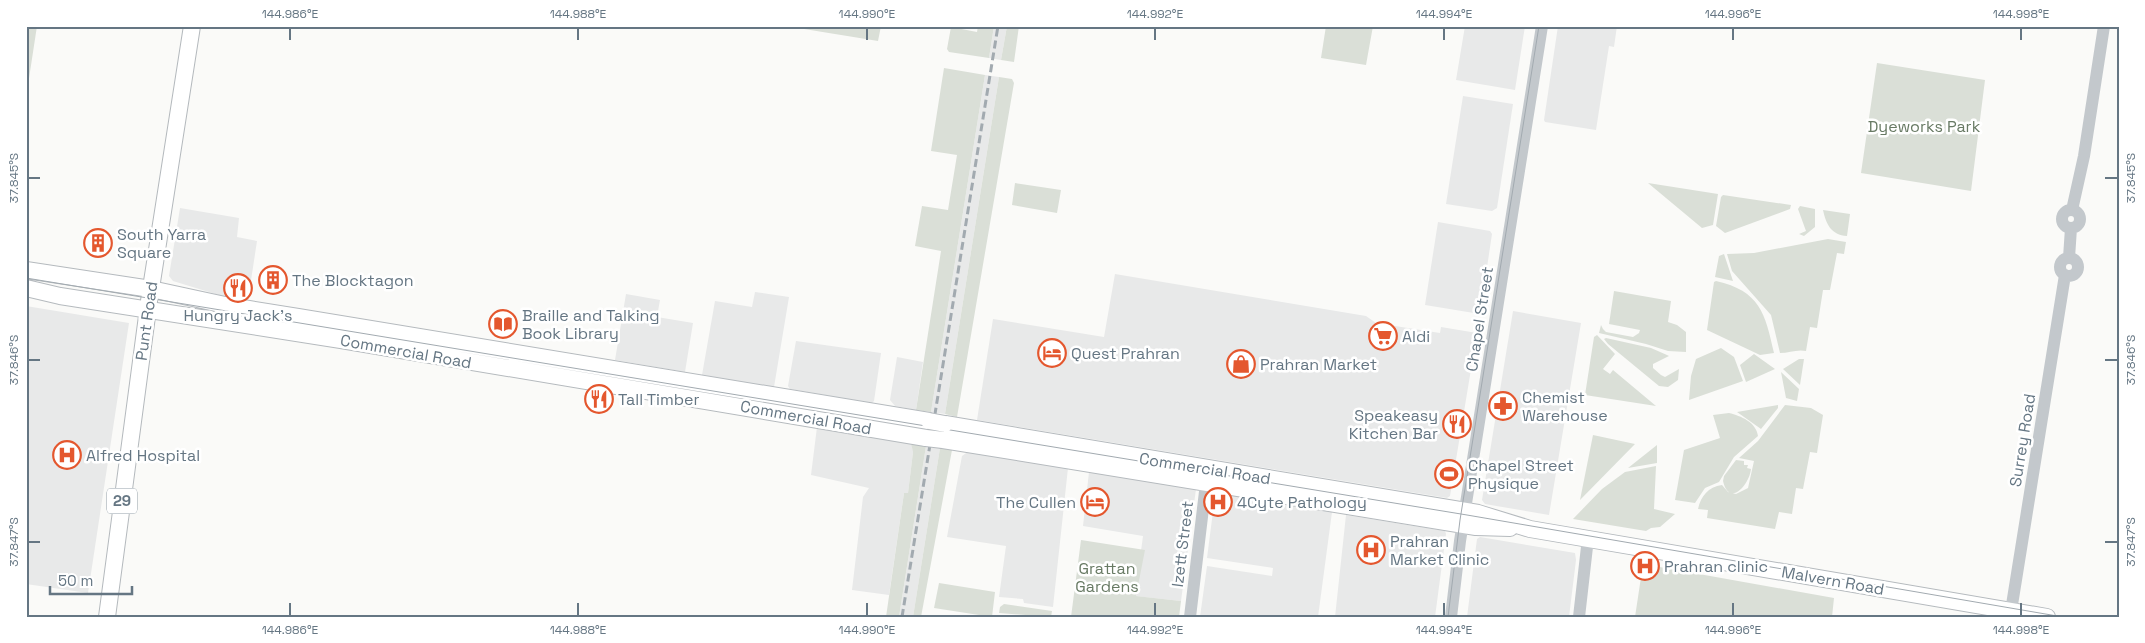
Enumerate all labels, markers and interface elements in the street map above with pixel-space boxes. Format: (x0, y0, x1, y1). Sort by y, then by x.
text: 144.986°E (262, 6, 319, 22)
text: 144.988°E (550, 6, 607, 22)
text: 144.990°E (839, 6, 896, 22)
text: 144.992°E (1127, 6, 1183, 22)
text: 144.994°E (1416, 6, 1473, 22)
text: 144.996°E (1705, 6, 1761, 22)
text: 144.998°E (1993, 6, 2050, 22)
park label: Dyeworks Park (1868, 116, 1981, 137)
text: 37.845°S (6, 153, 22, 203)
text: 37.845°S (2123, 153, 2139, 203)
place label: South Yarra Square (117, 224, 206, 263)
building icon: South Yarra Square (83, 228, 113, 258)
building icon: The Blocktagon (258, 265, 288, 295)
street label: Chapel Street (1461, 265, 1498, 373)
place label: The Blocktagon (292, 270, 414, 291)
restaurant icon: Hungry Jack's (223, 273, 253, 303)
street label: Punt Road (131, 280, 162, 362)
place label: Hungry Jack's (184, 305, 292, 326)
place label: Braille and Talking Book Library (522, 305, 660, 344)
library icon: Braille and Talking Book Library (488, 309, 518, 339)
supermarket icon: Aldi (1368, 321, 1398, 351)
place label: Aldi (1402, 326, 1430, 347)
street label: Commercial Road (339, 330, 473, 373)
text: 37.846°S (6, 335, 22, 385)
text: 37.846°S (2123, 335, 2139, 385)
hotel icon: Quest Prahran (1037, 338, 1067, 368)
place label: Quest Prahran (1071, 343, 1180, 364)
shop icon: Prahran Market (1226, 349, 1256, 379)
place label: Prahran Market (1260, 354, 1377, 375)
restaurant icon: Tall Timber (584, 384, 614, 414)
place label: Chemist Warehouse (1522, 387, 1608, 426)
place label: Tall Timber (618, 389, 700, 410)
pharmacy icon: Chemist Warehouse (1488, 391, 1518, 421)
street label: Surrey Road (2005, 392, 2040, 488)
street label: Commercial Road (739, 396, 873, 439)
place label: Speakeasy Kitchen Bar (1349, 405, 1438, 444)
restaurant icon: Speakeasy Kitchen Bar (1442, 409, 1472, 439)
hospital icon: Alfred Hospital (52, 440, 82, 470)
place label: Alfred Hospital (86, 445, 200, 466)
street label: Commercial Road (1138, 448, 1272, 489)
place label: Chapel Street Physique (1468, 455, 1574, 494)
sports icon: Chapel Street Physique (1434, 459, 1464, 489)
hotel icon: The Cullen (1080, 487, 1110, 517)
hospital icon: 4Cyte Pathology (1203, 487, 1233, 517)
road number: 29 (107, 488, 137, 514)
place label: The Cullen (996, 492, 1076, 513)
place label: 4Cyte Pathology (1237, 492, 1367, 513)
street label: Izett Street (1167, 500, 1198, 588)
text: 37.847°S (6, 517, 22, 567)
text: 37.847°S (2123, 517, 2139, 567)
place label: Prahran Market Clinic (1390, 531, 1489, 570)
hospital icon: Prahran Market Clinic (1356, 535, 1386, 565)
hospital icon: Prahran clinic (1630, 551, 1660, 581)
place label: Prahran clinic (1664, 556, 1768, 577)
park label: Grattan Gardens (1075, 558, 1139, 597)
street label: Malvern Road (1780, 561, 1886, 600)
scale bar (50, 563, 132, 595)
text: 50 m (58, 571, 93, 590)
text: 144.986°E (262, 622, 319, 638)
text: 144.988°E (550, 622, 607, 638)
text: 144.990°E (839, 622, 896, 638)
text: 144.992°E (1127, 622, 1183, 638)
text: 144.994°E (1416, 622, 1473, 638)
text: 144.996°E (1705, 622, 1761, 638)
text: 144.998°E (1993, 622, 2050, 638)

